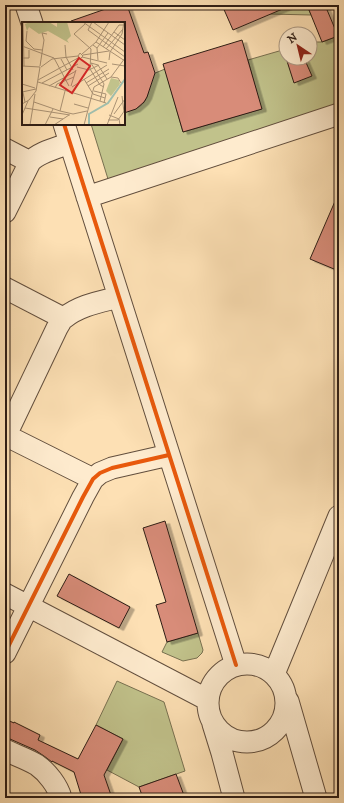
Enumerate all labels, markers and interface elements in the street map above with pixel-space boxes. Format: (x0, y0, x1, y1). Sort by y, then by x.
inset map (22, 22, 125, 125)
north arrow (278, 26, 318, 66)
text: N (285, 30, 301, 47)

